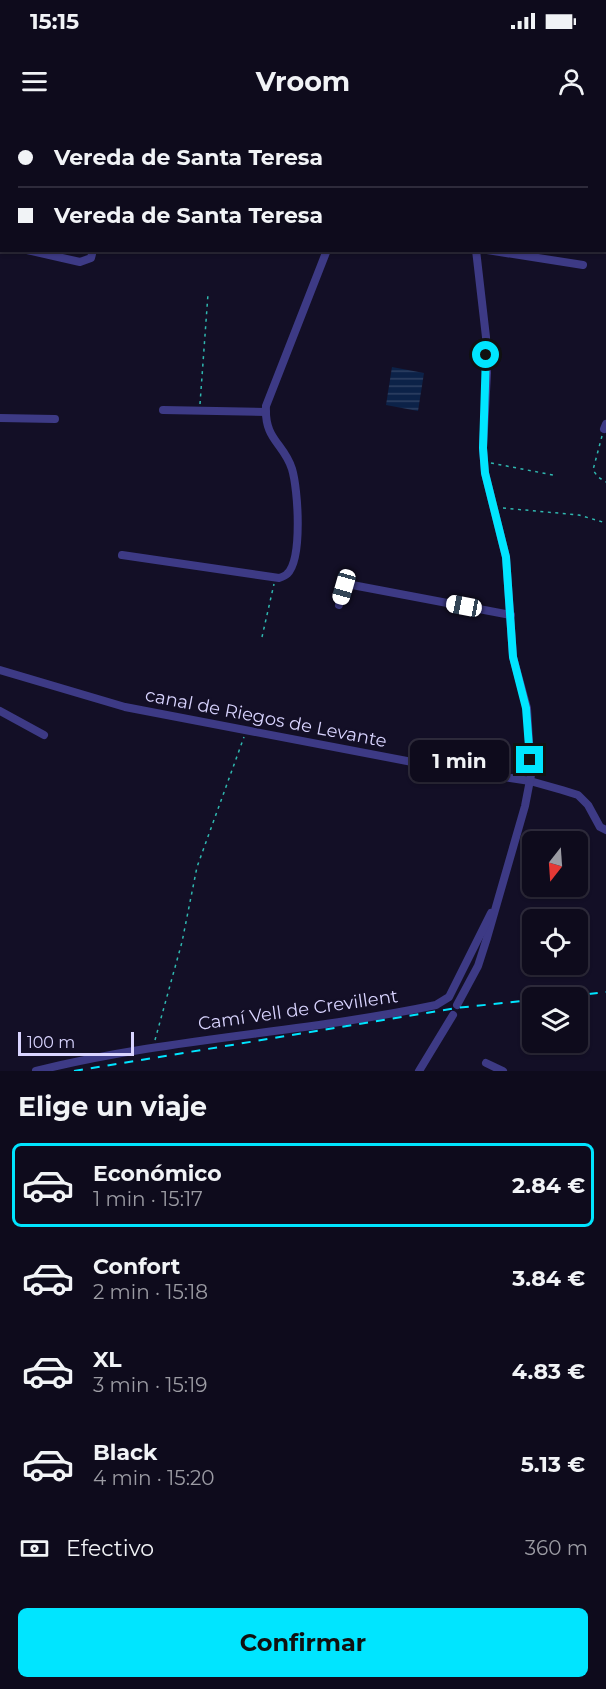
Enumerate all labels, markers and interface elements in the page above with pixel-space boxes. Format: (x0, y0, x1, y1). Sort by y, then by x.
text: 15:15 (30, 8, 79, 35)
icon: menu (18, 65, 51, 98)
text: Vroom (256, 65, 350, 98)
icon: person (555, 65, 588, 98)
text: Vereda de Santa Teresa (54, 144, 323, 171)
text: Vereda de Santa Teresa (54, 202, 323, 229)
route start (472, 341, 499, 368)
car (330, 567, 358, 607)
car (445, 594, 483, 618)
street label: canal de Riegos de Levante (143, 684, 389, 752)
callout: 1 min (410, 739, 509, 781)
route end (516, 746, 543, 773)
text: 1 min (432, 749, 487, 773)
north arrow (522, 831, 588, 897)
map controls (522, 831, 588, 1053)
button: locate (522, 909, 588, 975)
street label: Camí Vell de Crevillent (197, 985, 399, 1035)
button: layers (522, 987, 588, 1053)
scale bar (18, 1029, 134, 1056)
text: 100 m (27, 1033, 75, 1052)
text: Elige un viaje (18, 1090, 207, 1123)
icon: car (21, 1158, 75, 1212)
text: Económico (93, 1160, 222, 1187)
text: 2.84 € (512, 1172, 585, 1199)
text: 1 min · 15:17 (93, 1187, 203, 1211)
icon: car (21, 1251, 75, 1305)
text: Confort (93, 1253, 180, 1280)
text: 3.84 € (512, 1265, 585, 1292)
text: 2 min · 15:18 (93, 1280, 208, 1304)
icon: car (21, 1344, 75, 1398)
text: XL (93, 1346, 122, 1373)
text: 4.83 € (512, 1358, 585, 1385)
text: 3 min · 15:19 (93, 1373, 207, 1397)
icon: car (21, 1437, 75, 1491)
text: Black (93, 1439, 157, 1466)
text: 5.13 € (521, 1451, 585, 1478)
text: 4 min · 15:20 (93, 1466, 214, 1490)
icon: cash (18, 1532, 51, 1565)
text: Efectivo (66, 1535, 154, 1562)
text: 360 m (525, 1536, 588, 1560)
button: Confirmar (18, 1608, 588, 1677)

